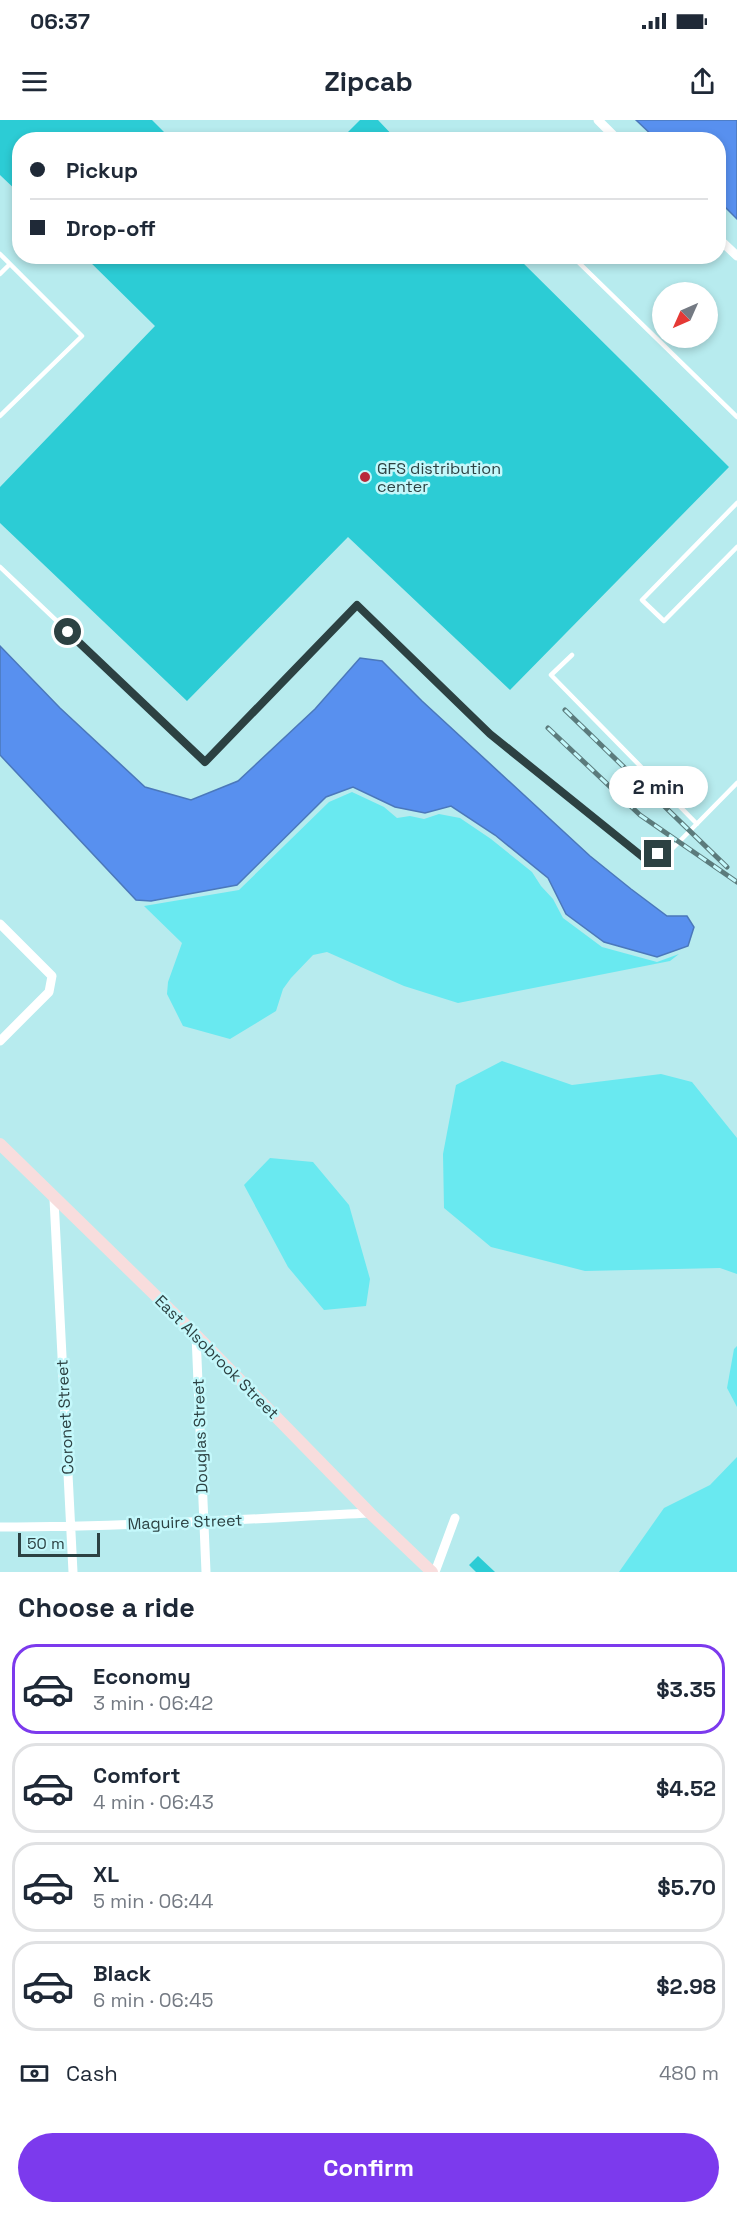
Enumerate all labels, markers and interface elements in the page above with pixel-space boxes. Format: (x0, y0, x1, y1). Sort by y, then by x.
text: 06:37 (30, 7, 90, 35)
text: Zipcab (324, 64, 413, 99)
icon: menu (18, 65, 51, 98)
icon: share (686, 65, 719, 98)
text: Pickup (66, 156, 138, 184)
text: Drop-off (66, 214, 156, 242)
north arrow (652, 282, 718, 348)
map controls (652, 282, 718, 348)
place label: GFS distribution center (377, 458, 501, 497)
marker: GFS distribution center (358, 470, 372, 484)
route start (54, 618, 81, 645)
callout: 2 min (608, 767, 708, 809)
text: 2 min (633, 774, 684, 800)
route end (644, 840, 671, 867)
street label: East Alsobrook Street (150, 1290, 284, 1424)
street label: Coronet Street (52, 1359, 78, 1475)
street label: Douglas Street (187, 1378, 213, 1494)
street label: Maguire Street (127, 1509, 243, 1535)
scale bar (18, 1530, 100, 1558)
text: 50 m (27, 1533, 65, 1554)
text: Choose a ride (18, 1590, 195, 1625)
icon: car (21, 1662, 75, 1716)
text: Economy (93, 1662, 191, 1690)
text: $3.35 (656, 1675, 716, 1703)
text: 3 min · 06:42 (93, 1690, 213, 1716)
icon: car (21, 1761, 75, 1815)
text: Comfort (93, 1761, 181, 1789)
text: $4.52 (656, 1774, 716, 1802)
text: 4 min · 06:43 (93, 1789, 214, 1815)
icon: car (21, 1860, 75, 1914)
text: XL (93, 1860, 119, 1888)
text: $5.70 (657, 1873, 716, 1901)
text: 5 min · 06:44 (93, 1888, 214, 1914)
icon: car (21, 1959, 75, 2013)
text: Black (93, 1959, 151, 1987)
text: $2.98 (656, 1972, 716, 2000)
text: 6 min · 06:45 (93, 1987, 213, 2013)
icon: cash (18, 2057, 51, 2090)
text: Cash (66, 2059, 118, 2087)
text: 480 m (659, 2060, 719, 2086)
button: Confirm (18, 2133, 719, 2202)

